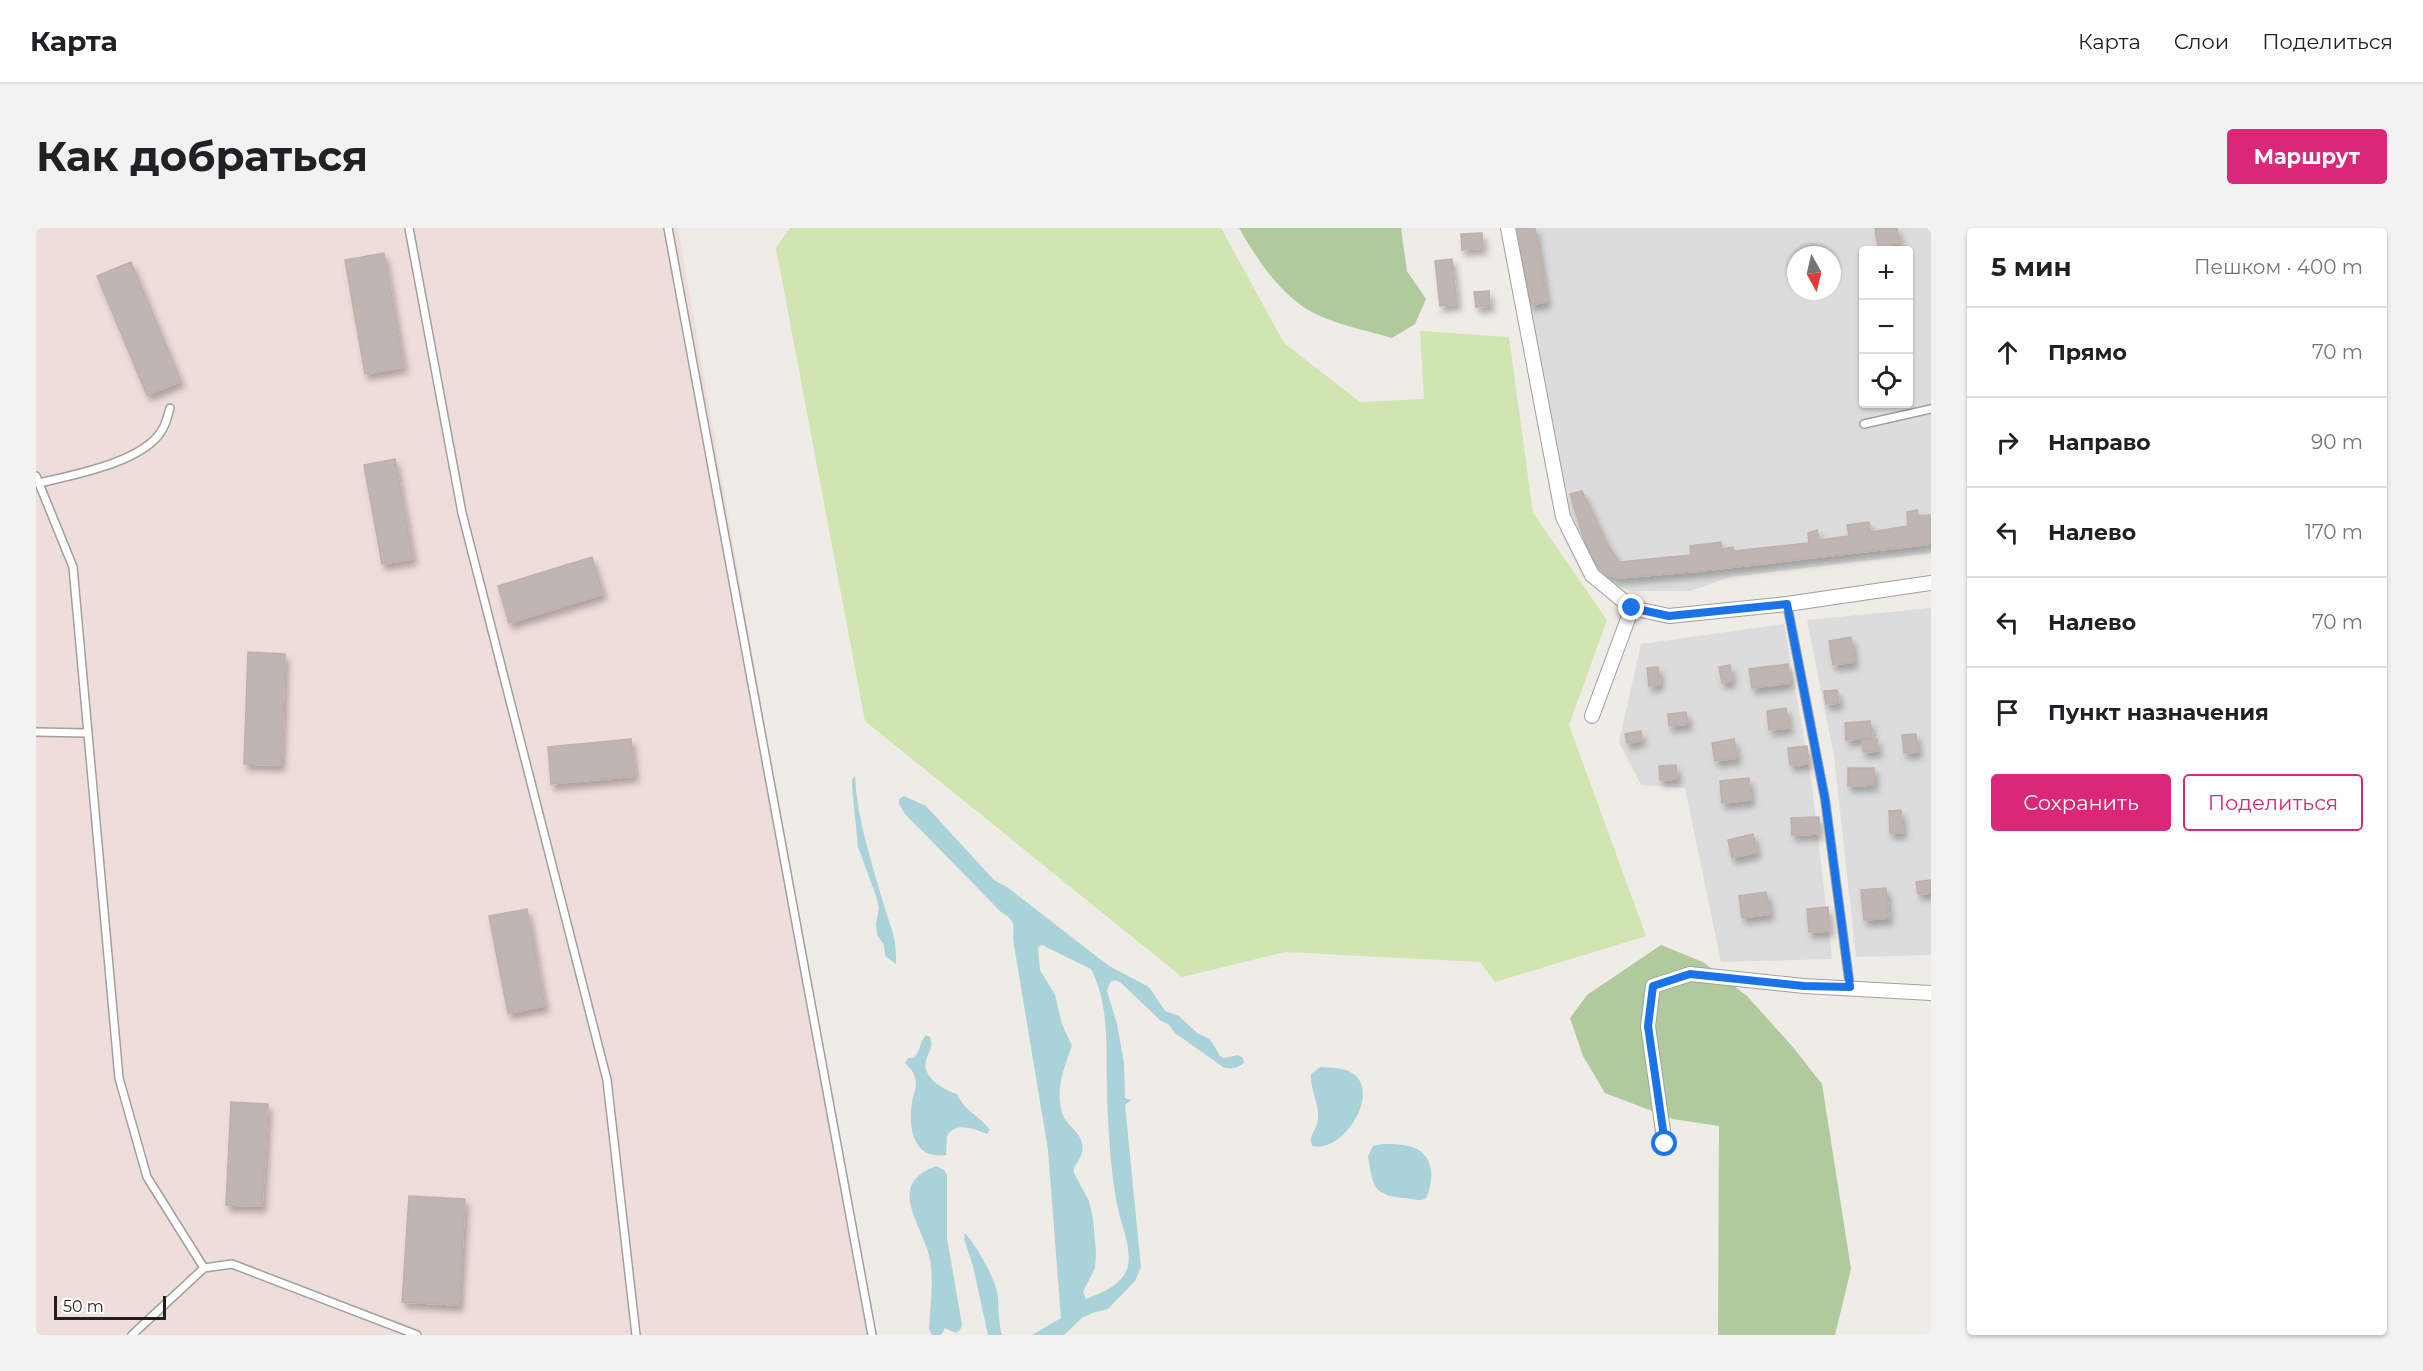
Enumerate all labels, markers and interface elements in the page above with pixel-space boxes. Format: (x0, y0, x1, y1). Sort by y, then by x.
text: Карта (30, 24, 118, 58)
text: Карта (2078, 29, 2141, 54)
text: Слои (2174, 29, 2229, 54)
text: Поделиться (2262, 29, 2393, 54)
button: Маршрут (2227, 129, 2387, 184)
text: Как добраться (36, 130, 368, 182)
north arrow (1787, 246, 1841, 300)
map controls (1859, 246, 1913, 408)
button: + (1859, 246, 1913, 300)
text: 5 мин (1991, 251, 2072, 283)
text: Пешком · 400 m (2194, 255, 2363, 279)
button: − (1859, 300, 1913, 354)
icon: ahead (1991, 336, 2024, 369)
text: Прямо (2048, 339, 2127, 366)
text: 70 m (2312, 340, 2363, 364)
button: locate (1859, 354, 1913, 408)
icon: right (1991, 426, 2024, 459)
text: Направо (2048, 429, 2151, 456)
text: 90 m (2311, 430, 2363, 454)
icon: left (1991, 516, 2024, 549)
text: Налево (2048, 519, 2136, 546)
text: 170 m (2305, 520, 2363, 544)
route end (1618, 594, 1644, 620)
icon: left (1991, 606, 2024, 639)
text: Налево (2048, 609, 2136, 636)
text: 70 m (2312, 610, 2363, 634)
icon: arrive (1991, 696, 2024, 729)
text: Пункт назначения (2048, 699, 2269, 726)
button: Сохранить (1991, 774, 2171, 831)
button: Поделиться (2183, 774, 2363, 831)
route start (1651, 1130, 1677, 1156)
scale bar (54, 1293, 166, 1320)
text: 50 m (63, 1297, 104, 1316)

